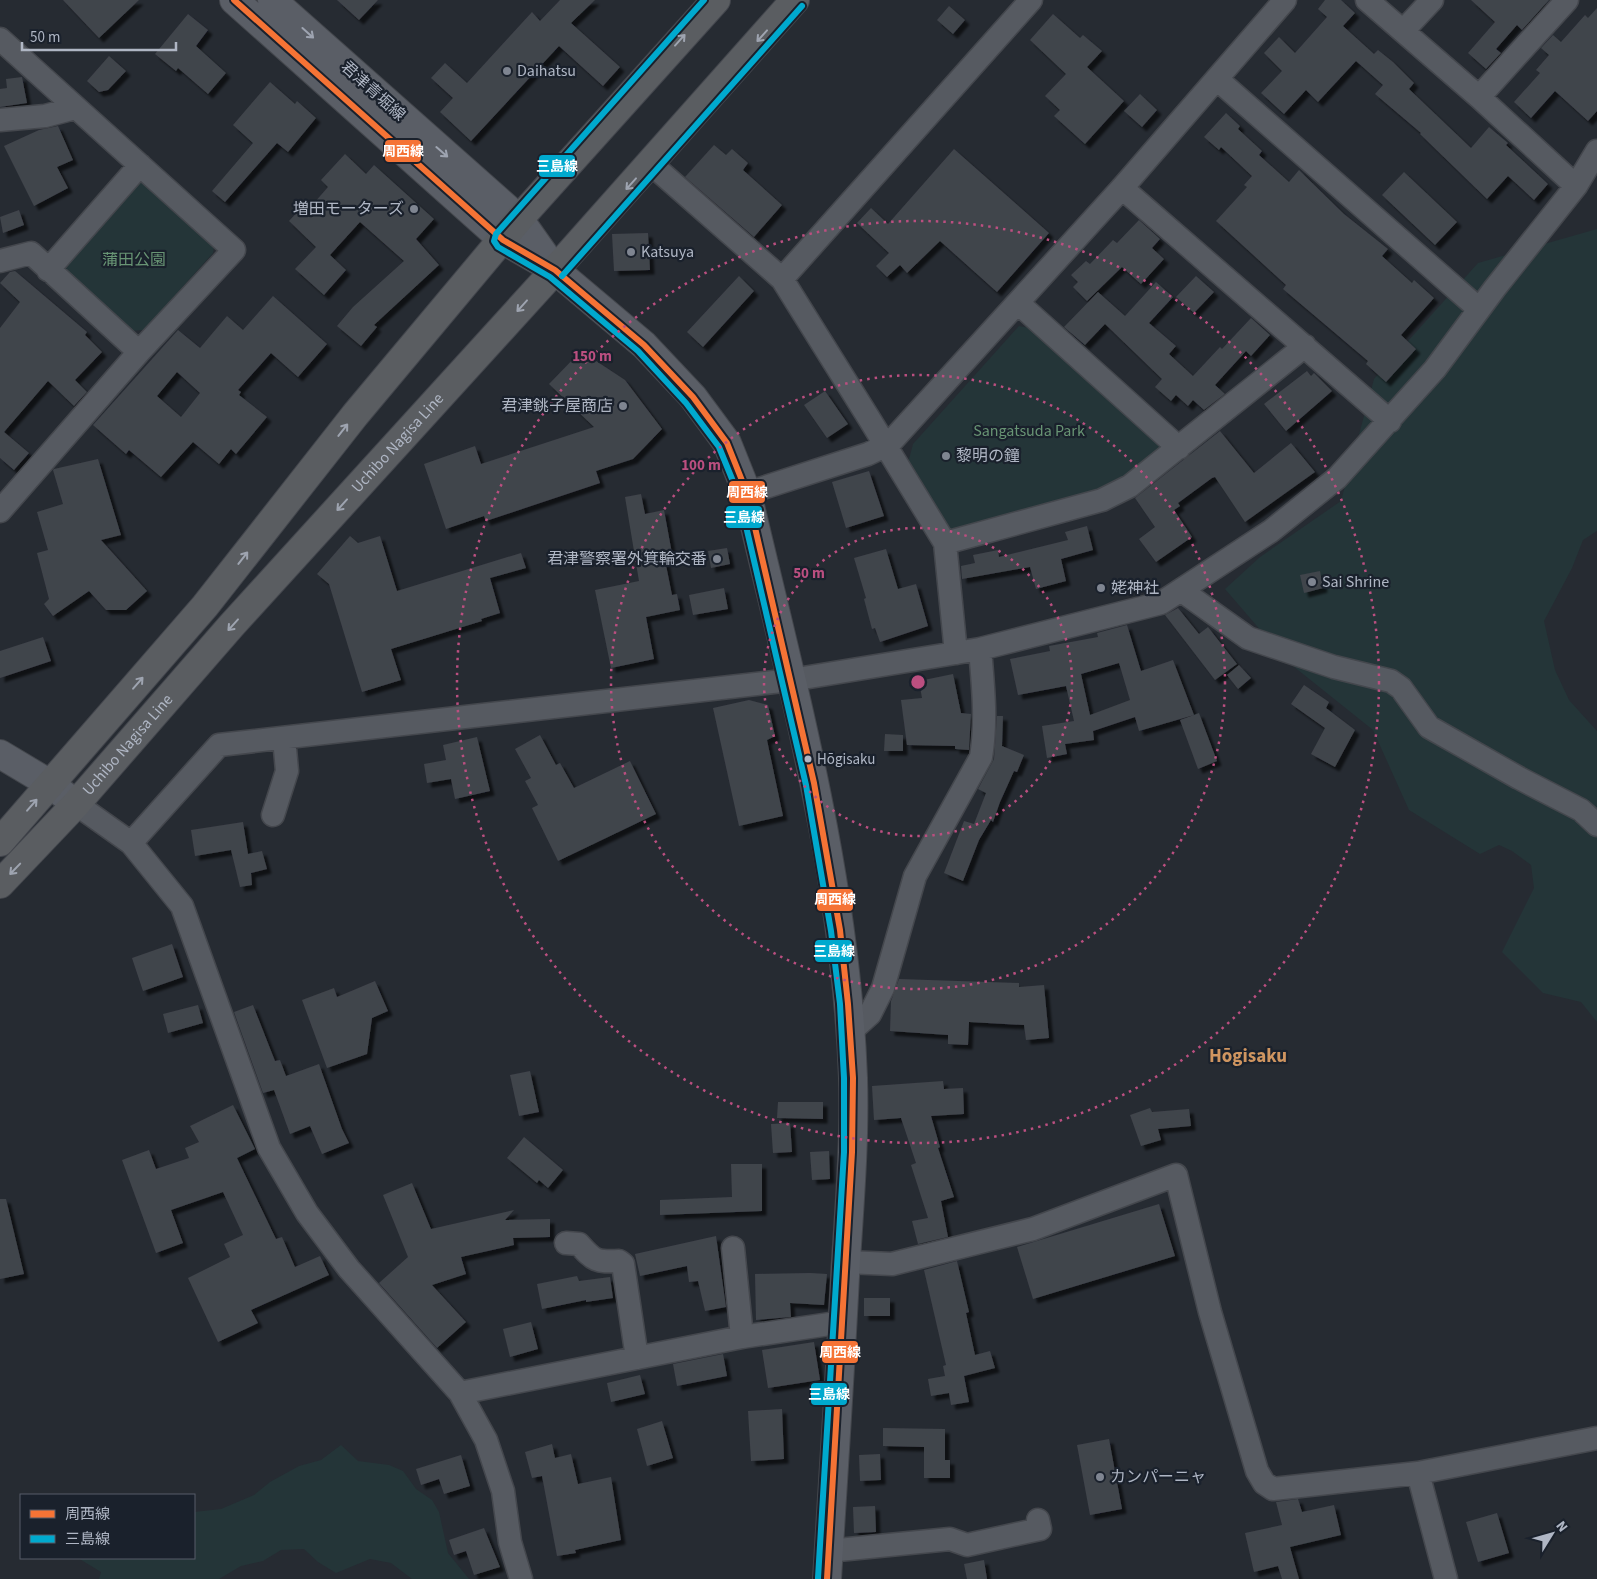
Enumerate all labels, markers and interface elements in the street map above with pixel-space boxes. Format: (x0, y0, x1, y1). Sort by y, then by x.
scale bar (22, 20, 176, 52)
text: 50 m (30, 27, 60, 48)
one-way arrow (301, 27, 314, 39)
one-way arrow (756, 30, 768, 43)
one-way arrow (674, 34, 686, 47)
street label: 君津青堀線 (336, 56, 410, 126)
place label: Daihatsu (517, 60, 576, 82)
marker: Daihatsu (501, 65, 513, 77)
line badge: 周西線 (384, 139, 422, 163)
text: 周西線 (382, 142, 424, 162)
one-way arrow (436, 147, 449, 158)
line badge: 三島線 (538, 154, 576, 178)
text: 三島線 (536, 157, 578, 177)
one-way arrow (625, 178, 637, 191)
place label: 増田モーターズ (293, 198, 404, 220)
marker: 増田モーターズ (408, 203, 420, 215)
place label: Katsuya (641, 241, 694, 263)
marker: Katsuya (625, 246, 637, 258)
park label: 蒲田公園 (102, 249, 166, 271)
one-way arrow (516, 300, 528, 313)
text: 150 m (572, 346, 612, 367)
street label: Uchibo Nagisa Line (346, 388, 449, 498)
place label: 君津銚子屋商店 (501, 395, 613, 417)
marker: 君津銚子屋商店 (617, 400, 629, 412)
park label: Sangatsuda Park (973, 420, 1085, 442)
one-way arrow (337, 424, 348, 437)
place label: 黎明の鐘 (956, 445, 1020, 467)
marker: 黎明の鐘 (940, 450, 952, 462)
text: 100 m (681, 455, 721, 476)
line badge: 周西線 (728, 480, 766, 504)
text: 周西線 (726, 483, 768, 503)
one-way arrow (337, 498, 348, 511)
line badge: 三島線 (725, 505, 763, 529)
text: 三島線 (723, 508, 765, 528)
place label: 君津警察署外箕輪交番 (547, 548, 707, 570)
one-way arrow (237, 552, 248, 565)
marker: 君津警察署外箕輪交番 (711, 553, 723, 565)
text: 50 m (793, 563, 825, 584)
place label: Sai Shrine (1322, 571, 1389, 593)
marker: Sai Shrine (1306, 576, 1318, 588)
place label: 姥神社 (1111, 577, 1159, 599)
marker: 姥神社 (1095, 582, 1107, 594)
one-way arrow (227, 618, 239, 631)
centre of rings (909, 673, 927, 691)
one-way arrow (133, 676, 144, 689)
street label: Uchibo Nagisa Line (77, 689, 178, 800)
place label: Hōgisaku (817, 749, 875, 770)
marker: Hōgisaku (803, 754, 813, 764)
one-way arrow (26, 799, 37, 812)
one-way arrow (9, 863, 21, 875)
line badge: 周西線 (816, 888, 854, 912)
text: 周西線 (814, 890, 856, 910)
line badge: 三島線 (814, 939, 853, 963)
text: 三島線 (813, 942, 855, 962)
district label: Hōgisaku (1209, 1043, 1287, 1070)
line badge: 周西線 (821, 1340, 859, 1364)
text: 周西線 (819, 1343, 861, 1363)
line badge: 三島線 (810, 1382, 848, 1406)
text: 三島線 (808, 1385, 850, 1405)
place label: カンパーニャ (1110, 1466, 1206, 1488)
marker: カンパーニャ (1094, 1471, 1106, 1483)
legend (20, 1494, 195, 1559)
text: 周西線 (65, 1504, 110, 1525)
north arrow (1527, 1509, 1577, 1559)
text: N (1551, 1517, 1572, 1537)
text: 三島線 (65, 1529, 110, 1550)

